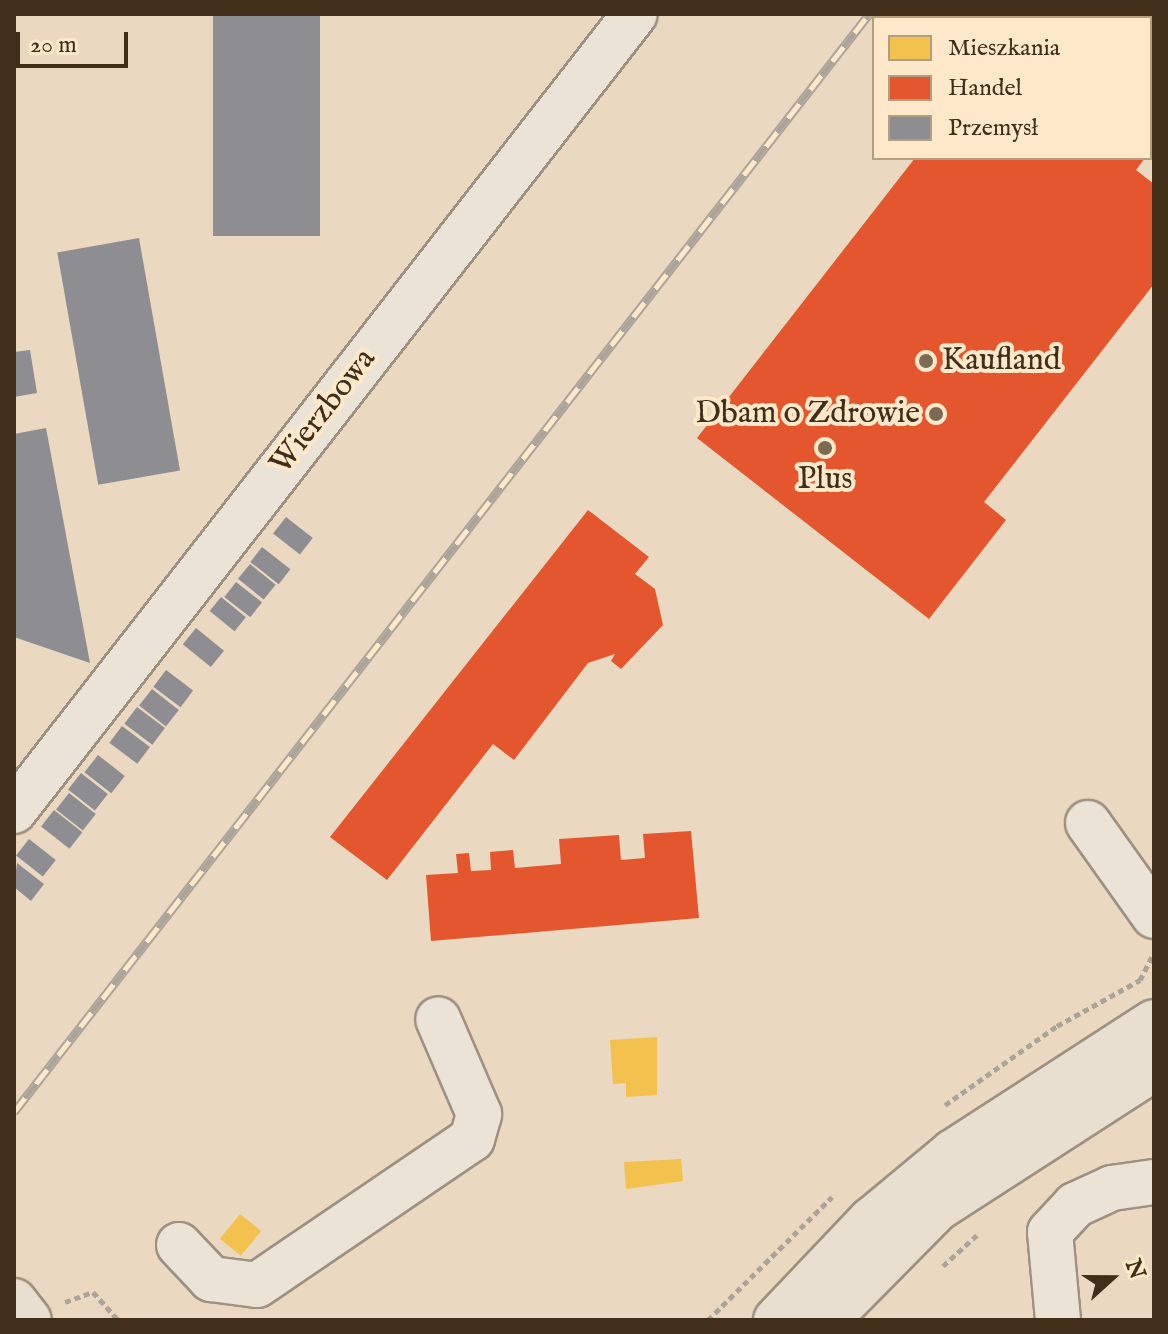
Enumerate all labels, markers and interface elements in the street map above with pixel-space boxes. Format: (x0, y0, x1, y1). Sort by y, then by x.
scale bar (20, 16, 132, 66)
legend (872, 16, 1152, 160)
text: 20 m (30, 30, 77, 61)
text: Mieszkania (948, 33, 1060, 64)
text: Handel (948, 73, 1022, 104)
text: Przemysł (948, 113, 1038, 144)
street label: Wierzbowa (263, 341, 385, 483)
place label: Kaufland (942, 342, 1061, 380)
marker: Kaufland (917, 352, 935, 370)
place label: Dbam o Zdrowie (695, 395, 920, 433)
marker: Dbam o Zdrowie (927, 405, 945, 423)
marker: Plus (816, 439, 834, 457)
place label: Plus (798, 461, 852, 499)
north arrow (1072, 1238, 1152, 1318)
text: N (1118, 1255, 1151, 1283)

